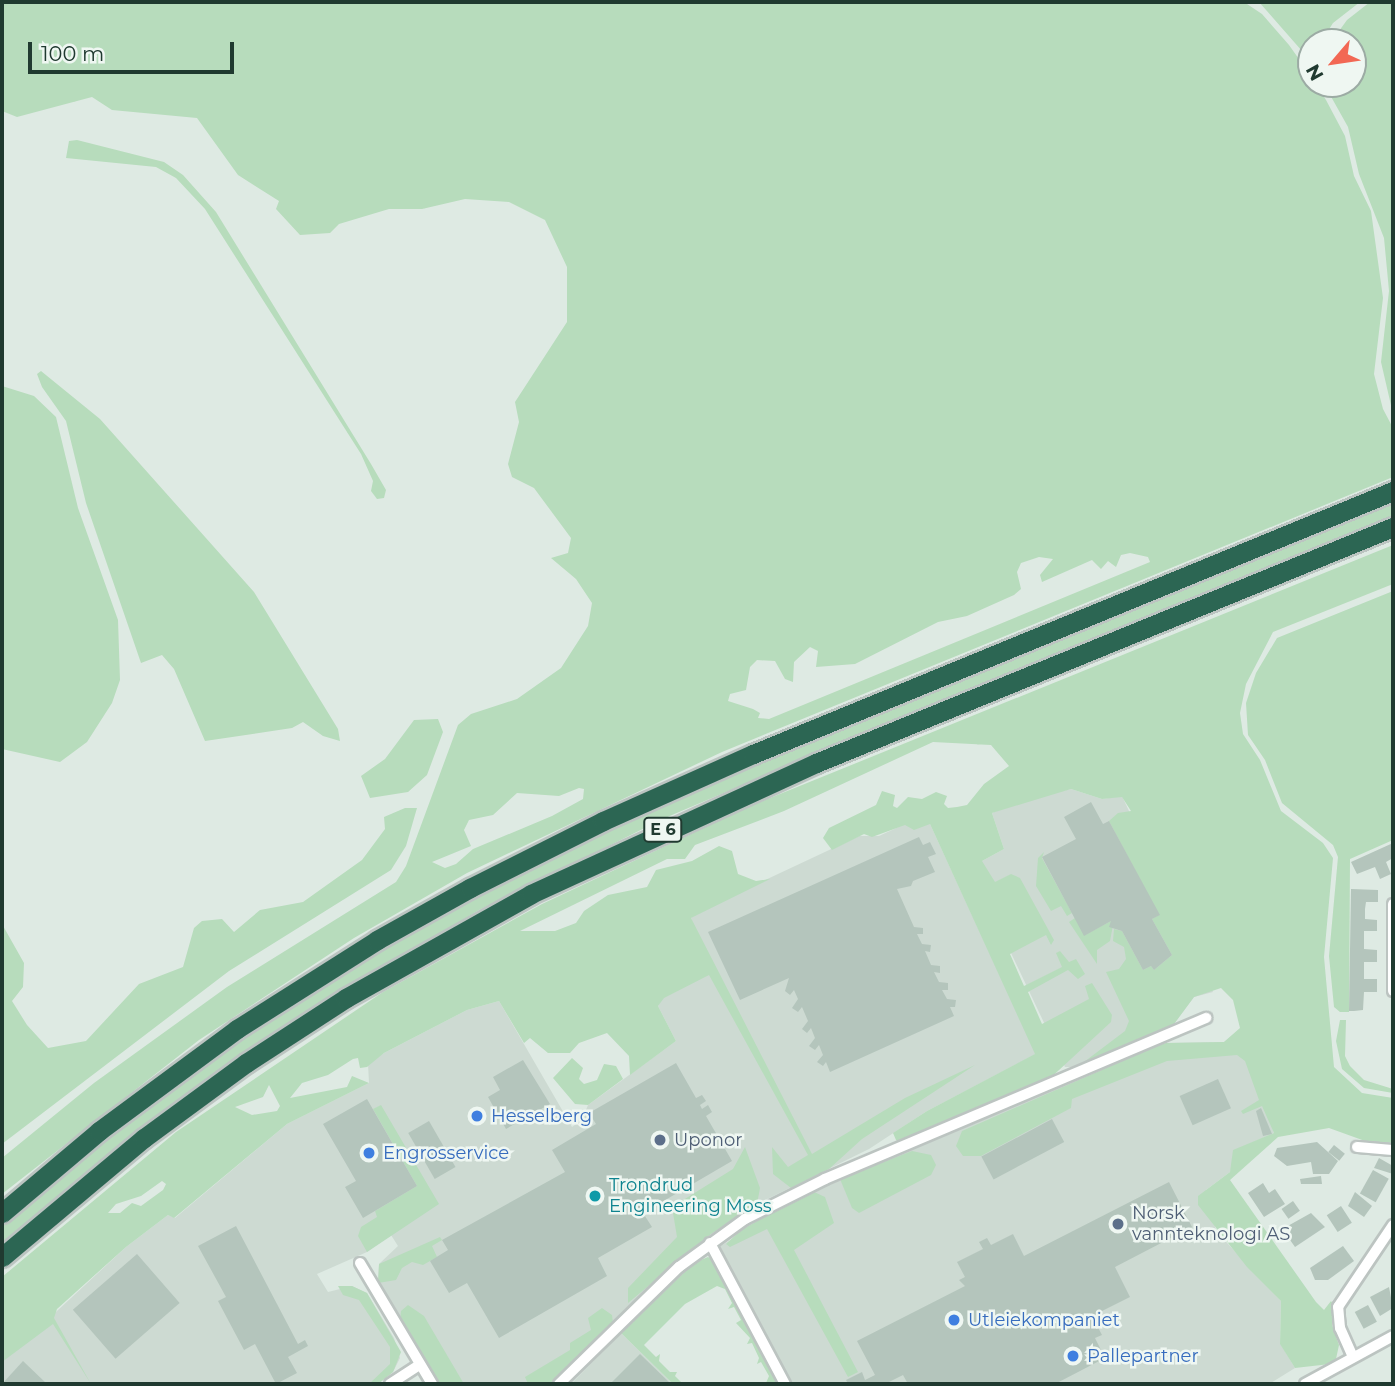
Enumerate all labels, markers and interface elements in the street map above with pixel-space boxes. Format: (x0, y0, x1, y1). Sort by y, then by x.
scale bar (32, 28, 238, 72)
north arrow (1297, 28, 1367, 98)
text: 100 m (41, 41, 104, 66)
text: N (1301, 60, 1329, 85)
road number: E 6 (642, 818, 684, 842)
place label: Hesselberg (491, 1105, 592, 1127)
marker: Hesselberg (469, 1108, 485, 1124)
place label: Uponor (674, 1129, 742, 1151)
marker: Uponor (652, 1132, 668, 1148)
place label: Engrosservice (383, 1142, 509, 1164)
marker: Engrosservice (361, 1145, 377, 1161)
place label: Trondrud Engineering Moss (609, 1175, 771, 1218)
marker: Trondrud Engineering Moss (587, 1188, 603, 1204)
place label: Norsk vannteknologi AS (1132, 1203, 1290, 1246)
marker: Norsk vannteknologi AS (1110, 1216, 1126, 1232)
place label: Utleiekompaniet (968, 1309, 1120, 1331)
marker: Utleiekompaniet (946, 1312, 962, 1328)
place label: Pallepartner (1087, 1345, 1199, 1367)
marker: Pallepartner (1065, 1348, 1081, 1364)

